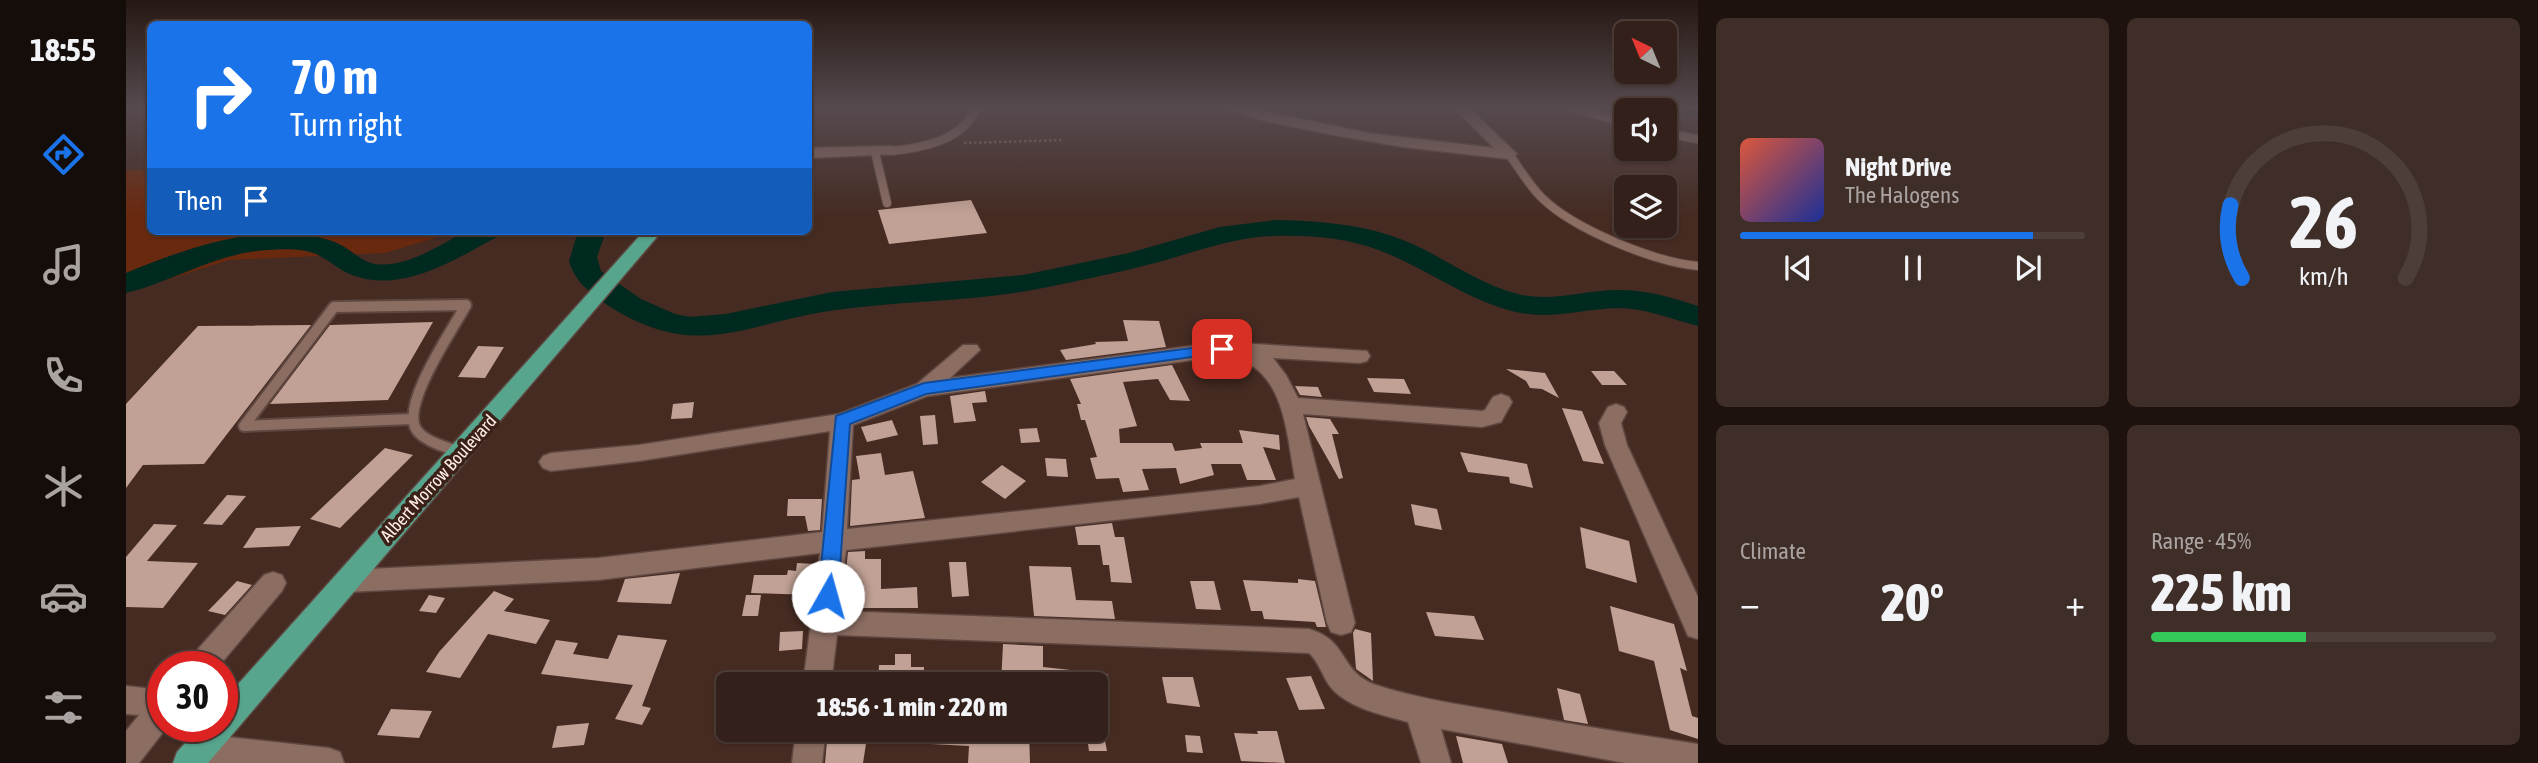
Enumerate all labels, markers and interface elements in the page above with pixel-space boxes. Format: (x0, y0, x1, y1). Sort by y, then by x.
north arrow (1614, 21, 1676, 84)
map controls (1614, 21, 1677, 238)
text: 18:55 (30, 31, 96, 68)
text: 70 m (290, 48, 378, 104)
icon: right (175, 49, 266, 140)
button: sound (1614, 98, 1677, 161)
text: Turn right (290, 106, 403, 143)
icon: directions (39, 130, 88, 179)
text: Night Drive (1845, 152, 1952, 182)
button: layers (1614, 175, 1677, 238)
text: 26 (2289, 181, 2358, 264)
icon: arrive (237, 182, 275, 220)
text: The Halogens (1845, 182, 1959, 208)
text: Then (175, 186, 223, 216)
icon: music (39, 240, 88, 289)
icon: previous (1779, 249, 1817, 287)
icon: pause (1894, 249, 1932, 287)
icon: next (2009, 249, 2047, 287)
text: km/h (2299, 262, 2348, 290)
pin (1192, 319, 1252, 379)
icon: arrive (1203, 330, 1241, 368)
icon: phone (39, 351, 88, 400)
street label: Albert Morrow Boulevard (376, 410, 500, 546)
icon: climate (39, 462, 88, 511)
text: Range · 45% (2151, 528, 2251, 554)
text: Climate (1740, 538, 1806, 564)
position arrow (791, 559, 865, 633)
text: 225 km (2151, 562, 2292, 622)
icon: car (39, 572, 88, 621)
text: 20° (1881, 572, 1944, 632)
text: − (1740, 581, 1760, 624)
text: + (2065, 581, 2085, 624)
speed limit sign: 30 (147, 651, 238, 742)
icon: filters (39, 683, 88, 732)
text: 18:56 · 1 min · 220 m (817, 692, 1007, 722)

